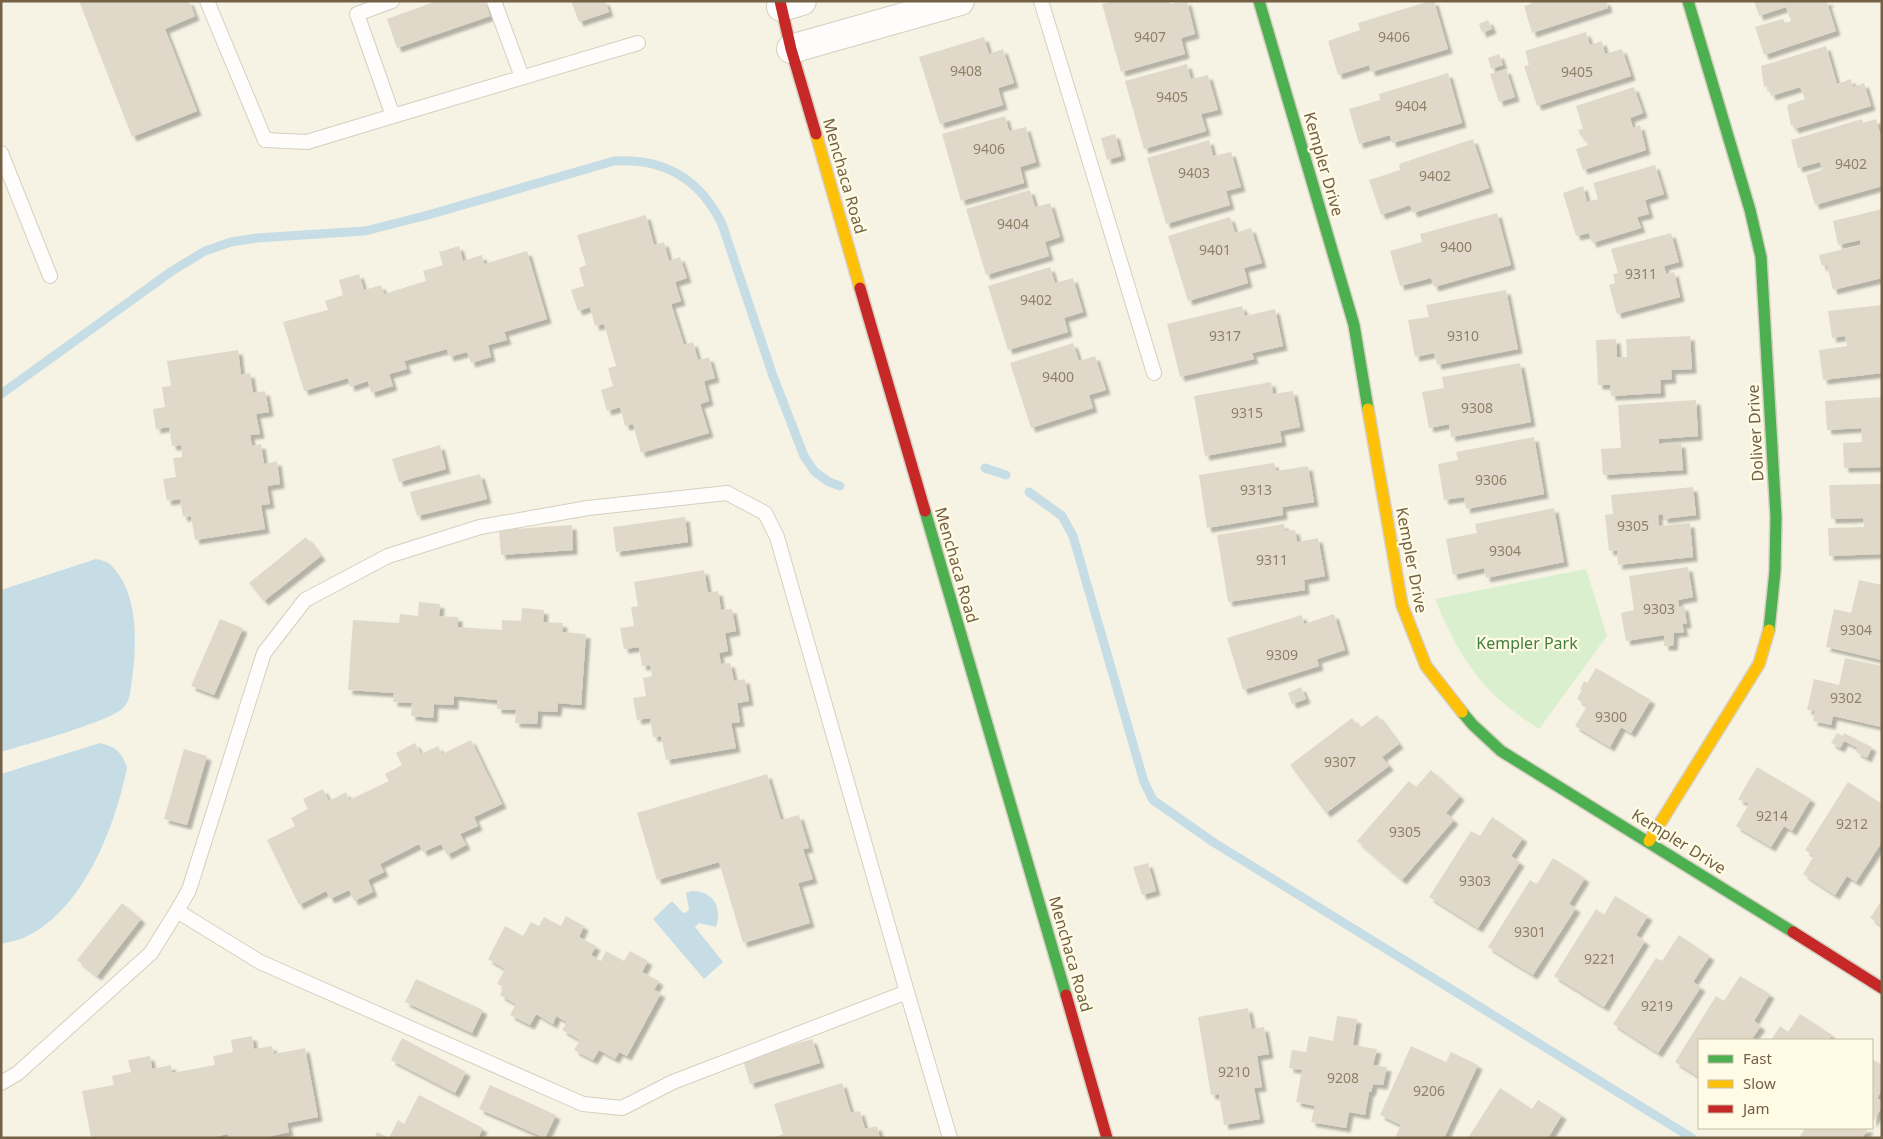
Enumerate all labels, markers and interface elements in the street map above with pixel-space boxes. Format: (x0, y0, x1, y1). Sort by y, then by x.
house number: 9407 (1134, 27, 1166, 46)
house number: 9406 (1378, 27, 1410, 46)
house number: 9408 (950, 61, 982, 80)
house number: 9405 (1561, 62, 1593, 81)
house number: 9405 (1156, 87, 1188, 106)
house number: 9404 (1395, 96, 1427, 115)
street label: Kempler Drive (1299, 109, 1349, 219)
street label: Menchaca Road (818, 116, 872, 236)
house number: 9406 (973, 139, 1005, 158)
house number: 9402 (1835, 154, 1867, 173)
house number: 9403 (1178, 163, 1210, 182)
house number: 9402 (1419, 166, 1451, 185)
house number: 9404 (997, 214, 1029, 233)
house number: 9400 (1440, 237, 1472, 256)
house number: 9401 (1199, 240, 1231, 259)
house number: 9311 (1625, 264, 1657, 283)
house number: 9402 (1020, 290, 1052, 309)
house number: 9317 (1209, 326, 1241, 345)
house number: 9310 (1447, 326, 1479, 345)
house number: 9400 (1042, 367, 1074, 386)
street label: Doliver Drive (1741, 384, 1769, 482)
house number: 9308 (1461, 398, 1493, 417)
house number: 9315 (1231, 403, 1263, 422)
house number: 9306 (1475, 470, 1507, 489)
house number: 9313 (1240, 480, 1272, 499)
street label: Menchaca Road (930, 505, 984, 625)
street label: Kempler Drive (1391, 505, 1433, 615)
house number: 9305 (1617, 516, 1649, 535)
house number: 9304 (1489, 541, 1521, 560)
house number: 9311 (1256, 550, 1288, 569)
house number: 9303 (1643, 599, 1675, 618)
house number: 9304 (1840, 620, 1872, 639)
park label: Kempler Park (1476, 632, 1578, 654)
house number: 9309 (1266, 645, 1298, 664)
house number: 9302 (1830, 688, 1862, 707)
house number: 9300 (1595, 707, 1627, 726)
house number: 9307 (1324, 752, 1356, 771)
street label: Kempler Drive (1628, 803, 1730, 879)
house number: 9214 (1756, 806, 1788, 825)
house number: 9212 (1836, 814, 1868, 833)
house number: 9305 (1389, 822, 1421, 841)
house number: 9303 (1459, 871, 1491, 890)
street label: Menchaca Road (1044, 894, 1098, 1014)
house number: 9301 (1514, 922, 1546, 941)
house number: 9221 (1584, 949, 1616, 968)
house number: 9219 (1641, 996, 1673, 1015)
legend (1698, 1039, 1873, 1129)
text: Fast (1743, 1048, 1772, 1068)
house number: 9210 (1218, 1062, 1250, 1081)
house number: 9208 (1327, 1068, 1359, 1087)
text: Slow (1743, 1073, 1776, 1093)
house number: 9206 (1413, 1081, 1445, 1100)
text: Jam (1741, 1098, 1770, 1118)

